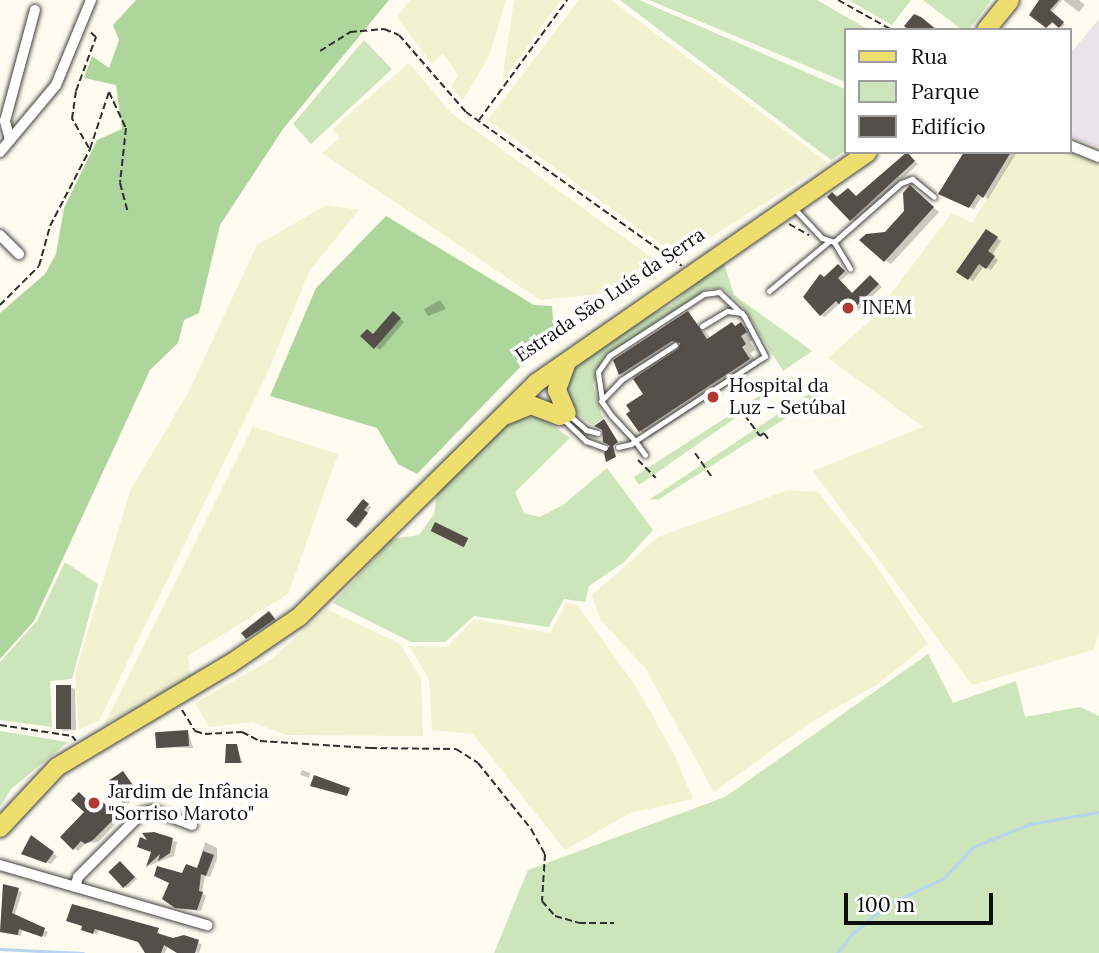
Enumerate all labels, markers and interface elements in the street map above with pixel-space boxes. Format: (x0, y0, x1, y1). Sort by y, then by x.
legend (844, 28, 1071, 154)
text: Rua (911, 43, 948, 70)
text: Parque (911, 78, 979, 105)
text: Edifício (911, 113, 986, 140)
street label: Estrada São Luís da Serra (511, 223, 709, 367)
place label: INEM (862, 297, 912, 319)
marker: INEM (840, 300, 856, 316)
place label: Hospital da Luz - Setúbal (729, 375, 846, 419)
marker: Hospital da Luz - Setúbal (703, 387, 723, 407)
place label: Jardim de Infância "Sorriso Maroto" (108, 781, 269, 825)
marker: Jardim de Infância "Sorriso Maroto" (86, 795, 102, 811)
scale bar (847, 880, 996, 924)
text: 100 m (857, 891, 915, 918)

